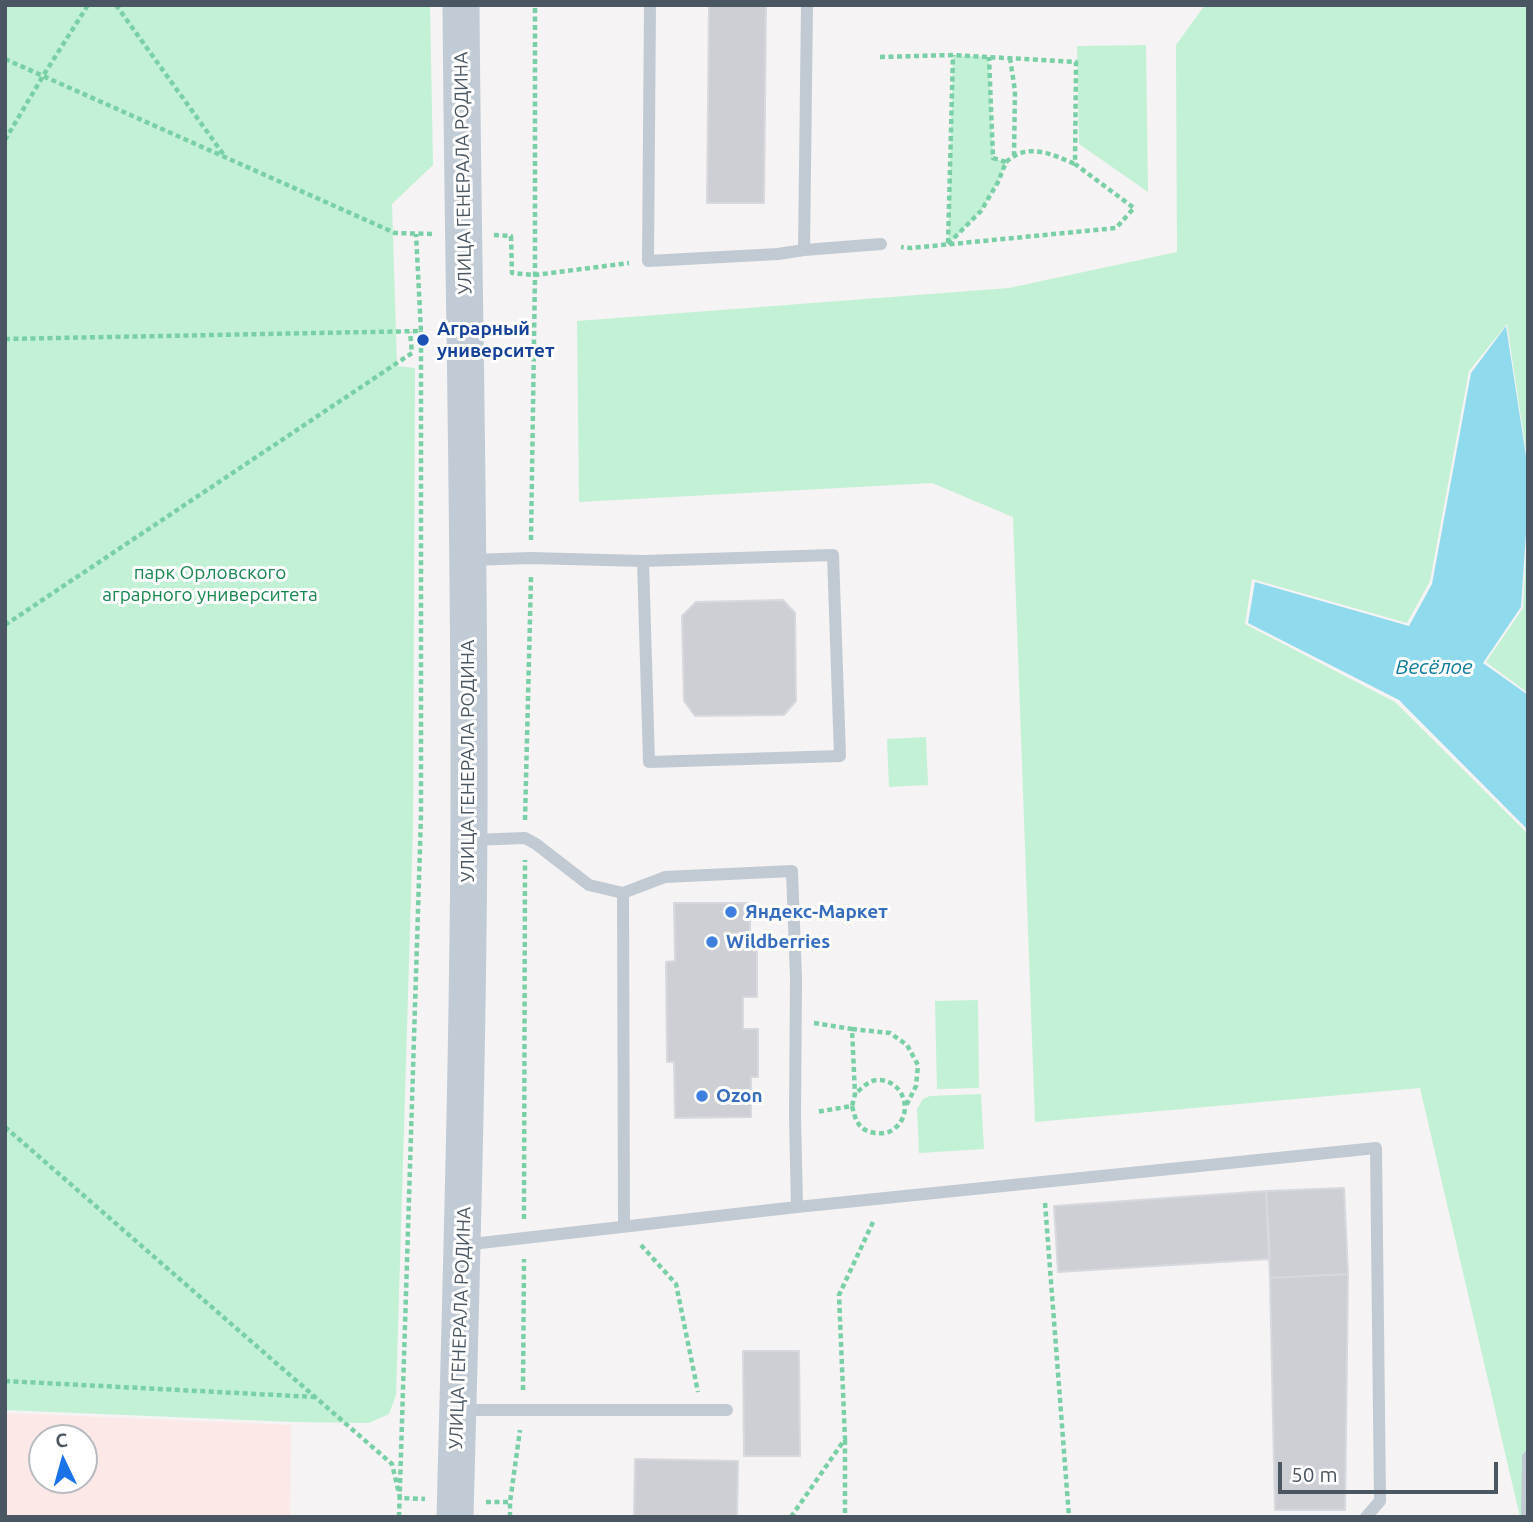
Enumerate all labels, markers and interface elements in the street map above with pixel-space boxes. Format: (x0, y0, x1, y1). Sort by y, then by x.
street label: УЛИЦА ГЕНЕРАЛА РОДИНА (449, 52, 477, 294)
place label: Аграрный университет (437, 318, 555, 362)
marker: Аграрный университет (415, 332, 431, 348)
park label: парк Орловского аграрного университета (102, 562, 318, 606)
street label: УЛИЦА ГЕНЕРАЛА РОДИНА (457, 640, 479, 882)
water label: Весёлое (1395, 654, 1473, 680)
place label: Яндекс-Маркет (745, 901, 888, 923)
marker: Яндекс-Маркет (723, 904, 739, 920)
place label: Wildberries (726, 931, 830, 953)
marker: Wildberries (704, 934, 720, 950)
place label: Ozon (716, 1085, 763, 1107)
marker: Ozon (694, 1088, 710, 1104)
street label: УЛИЦА ГЕНЕРАЛА РОДИНА (444, 1206, 476, 1450)
north arrow (28, 1424, 98, 1494)
text: С (54, 1429, 68, 1452)
scale bar (1281, 1448, 1502, 1492)
text: 50 m (1291, 1462, 1338, 1486)

